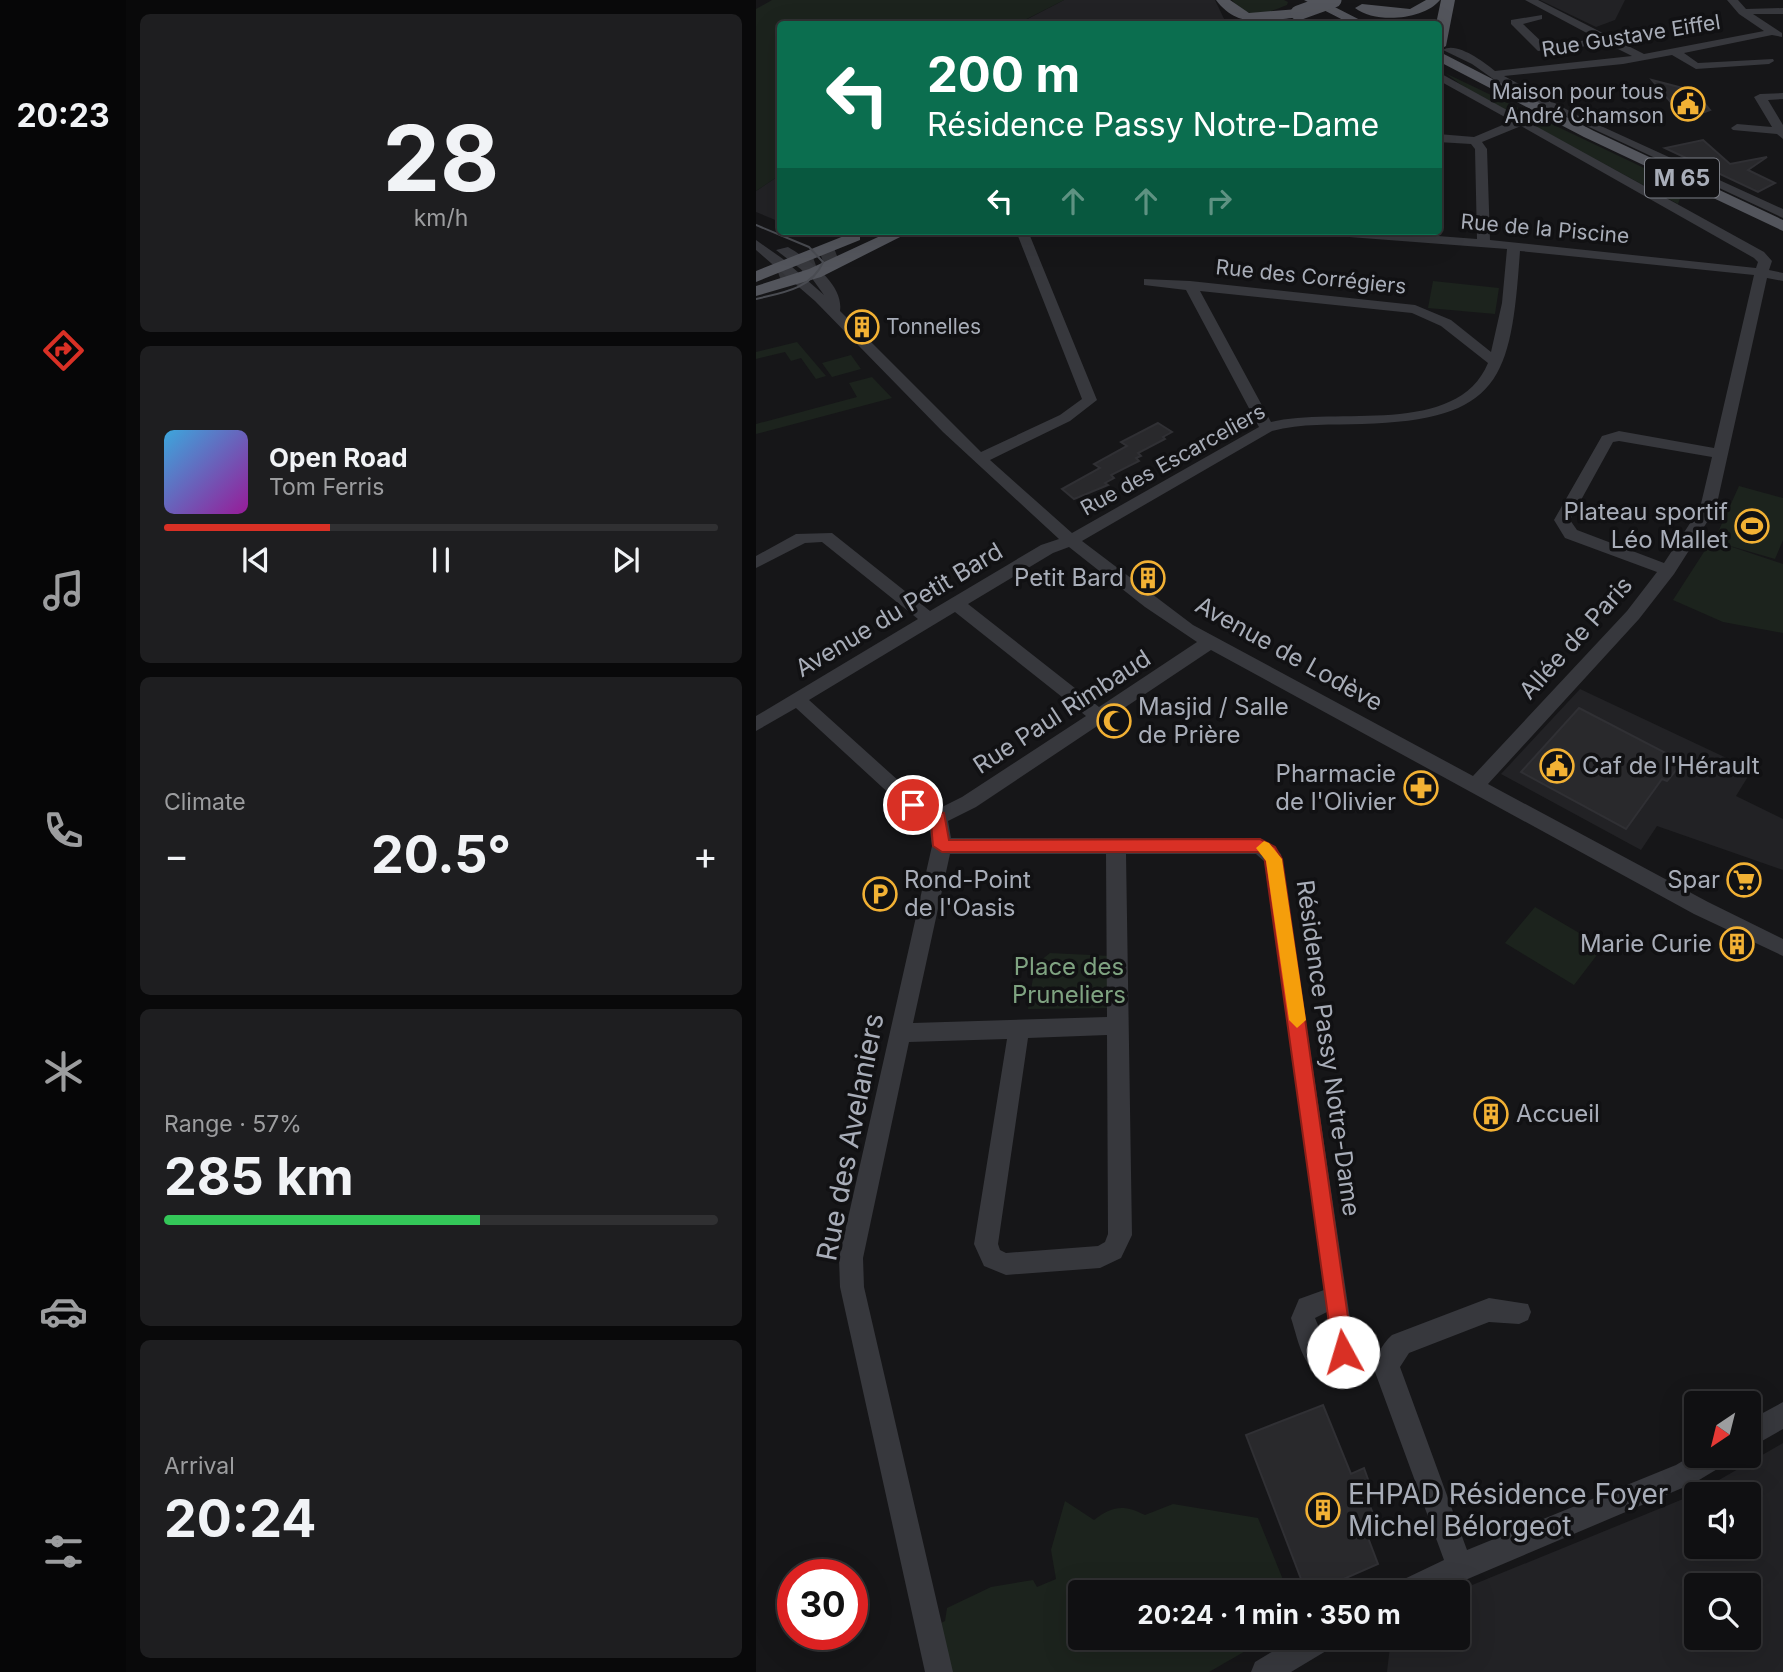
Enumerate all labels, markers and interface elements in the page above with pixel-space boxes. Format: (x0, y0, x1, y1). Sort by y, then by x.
street label: Rue Gustave Eiffel (1540, 9, 1722, 62)
text: 200 m (927, 45, 1080, 104)
icon: left (812, 49, 903, 140)
place label: Maison pour tous André Chamson (1492, 79, 1664, 128)
public building icon: Maison pour tous André Chamson (1669, 85, 1707, 123)
text: 20:23 (16, 96, 110, 135)
text: 28 (383, 103, 499, 213)
text: Résidence Passy Notre-Dame (927, 105, 1379, 144)
road number: M 65 (1645, 158, 1719, 197)
icon: left (981, 182, 1019, 220)
icon: ahead (1054, 182, 1092, 220)
icon: ahead (1127, 182, 1165, 220)
icon: right (1200, 182, 1238, 220)
text: km/h (414, 204, 468, 232)
street label: Rue de la Piscine (1460, 209, 1630, 248)
street label: Rue des Corrégiers (1215, 254, 1408, 299)
building icon: Tonnelles (843, 308, 881, 346)
place label: Tonnelles (886, 314, 981, 339)
icon: directions (39, 326, 88, 375)
street label: Rue des Escarceliers (1076, 398, 1269, 521)
text: Open Road (269, 442, 408, 473)
text: Tom Ferris (269, 473, 384, 501)
place label: Plateau sportif Léo Mallet (1563, 497, 1728, 554)
sports icon: Plateau sportif Léo Mallet (1733, 507, 1771, 545)
street label: Avenue du Petit Bard (790, 536, 1008, 683)
icon: previous (237, 541, 275, 579)
icon: pause (422, 541, 460, 579)
icon: next (607, 541, 645, 579)
building icon: Petit Bard (1129, 559, 1167, 597)
place label: Petit Bard (1014, 563, 1124, 592)
icon: music (39, 566, 88, 615)
street label: Allée de Paris (1513, 570, 1638, 705)
street label: Avenue de Lodève (1191, 590, 1388, 717)
street label: Rue Paul Rimbaud (968, 643, 1156, 780)
place label: Masjid / Salle de Prière (1138, 692, 1289, 749)
mosque icon: Masjid / Salle de Prière (1095, 702, 1133, 740)
public building icon: Caf de l'Hérault (1538, 747, 1576, 785)
place label: Caf de l'Hérault (1582, 751, 1760, 780)
place label: Pharmacie de l'Olivier (1275, 759, 1396, 816)
pharmacy icon: Pharmacie de l'Olivier (1402, 769, 1440, 807)
pin (883, 775, 943, 835)
icon: arrive (894, 786, 932, 824)
text: Climate (164, 788, 246, 816)
icon: phone (39, 806, 88, 855)
text: 20.5° (371, 823, 511, 886)
text: − (164, 832, 189, 878)
text: + (693, 832, 718, 878)
supermarket icon: Spar (1725, 861, 1763, 899)
place label: Rond-Point de l'Oasis (904, 865, 1031, 922)
place label: Spar (1667, 865, 1720, 894)
parking icon: Rond-Point de l'Oasis (861, 875, 899, 913)
street label: Résidence Passy Notre-Dame (1291, 878, 1366, 1218)
building icon: Marie Curie (1718, 925, 1756, 963)
place label: Marie Curie (1580, 929, 1712, 958)
park label: Place des Pruneliers (1012, 952, 1126, 1009)
street label: Rue des Avelaniers (809, 1010, 891, 1264)
icon: climate (39, 1047, 88, 1096)
building icon: Accueil (1472, 1095, 1510, 1133)
place label: Accueil (1516, 1099, 1600, 1128)
text: Range · 57% (164, 1110, 302, 1138)
text: 285 km (164, 1145, 354, 1208)
icon: car (39, 1287, 88, 1336)
position arrow (1306, 1315, 1380, 1389)
north arrow (1684, 1391, 1760, 1468)
map controls (1684, 1391, 1761, 1650)
text: Arrival (164, 1452, 235, 1480)
place label: EHPAD Résidence Foyer Michel Bélorgeot (1348, 1477, 1668, 1543)
button: sound (1684, 1482, 1761, 1559)
text: 20:24 (164, 1487, 316, 1550)
building icon: EHPAD Résidence Foyer Michel Bélorgeot (1304, 1491, 1342, 1529)
icon: filters (39, 1527, 88, 1576)
speed limit sign: 30 (777, 1559, 868, 1650)
button: search (1684, 1573, 1761, 1650)
text: 20:24 · 1 min · 350 m (1137, 1599, 1401, 1630)

